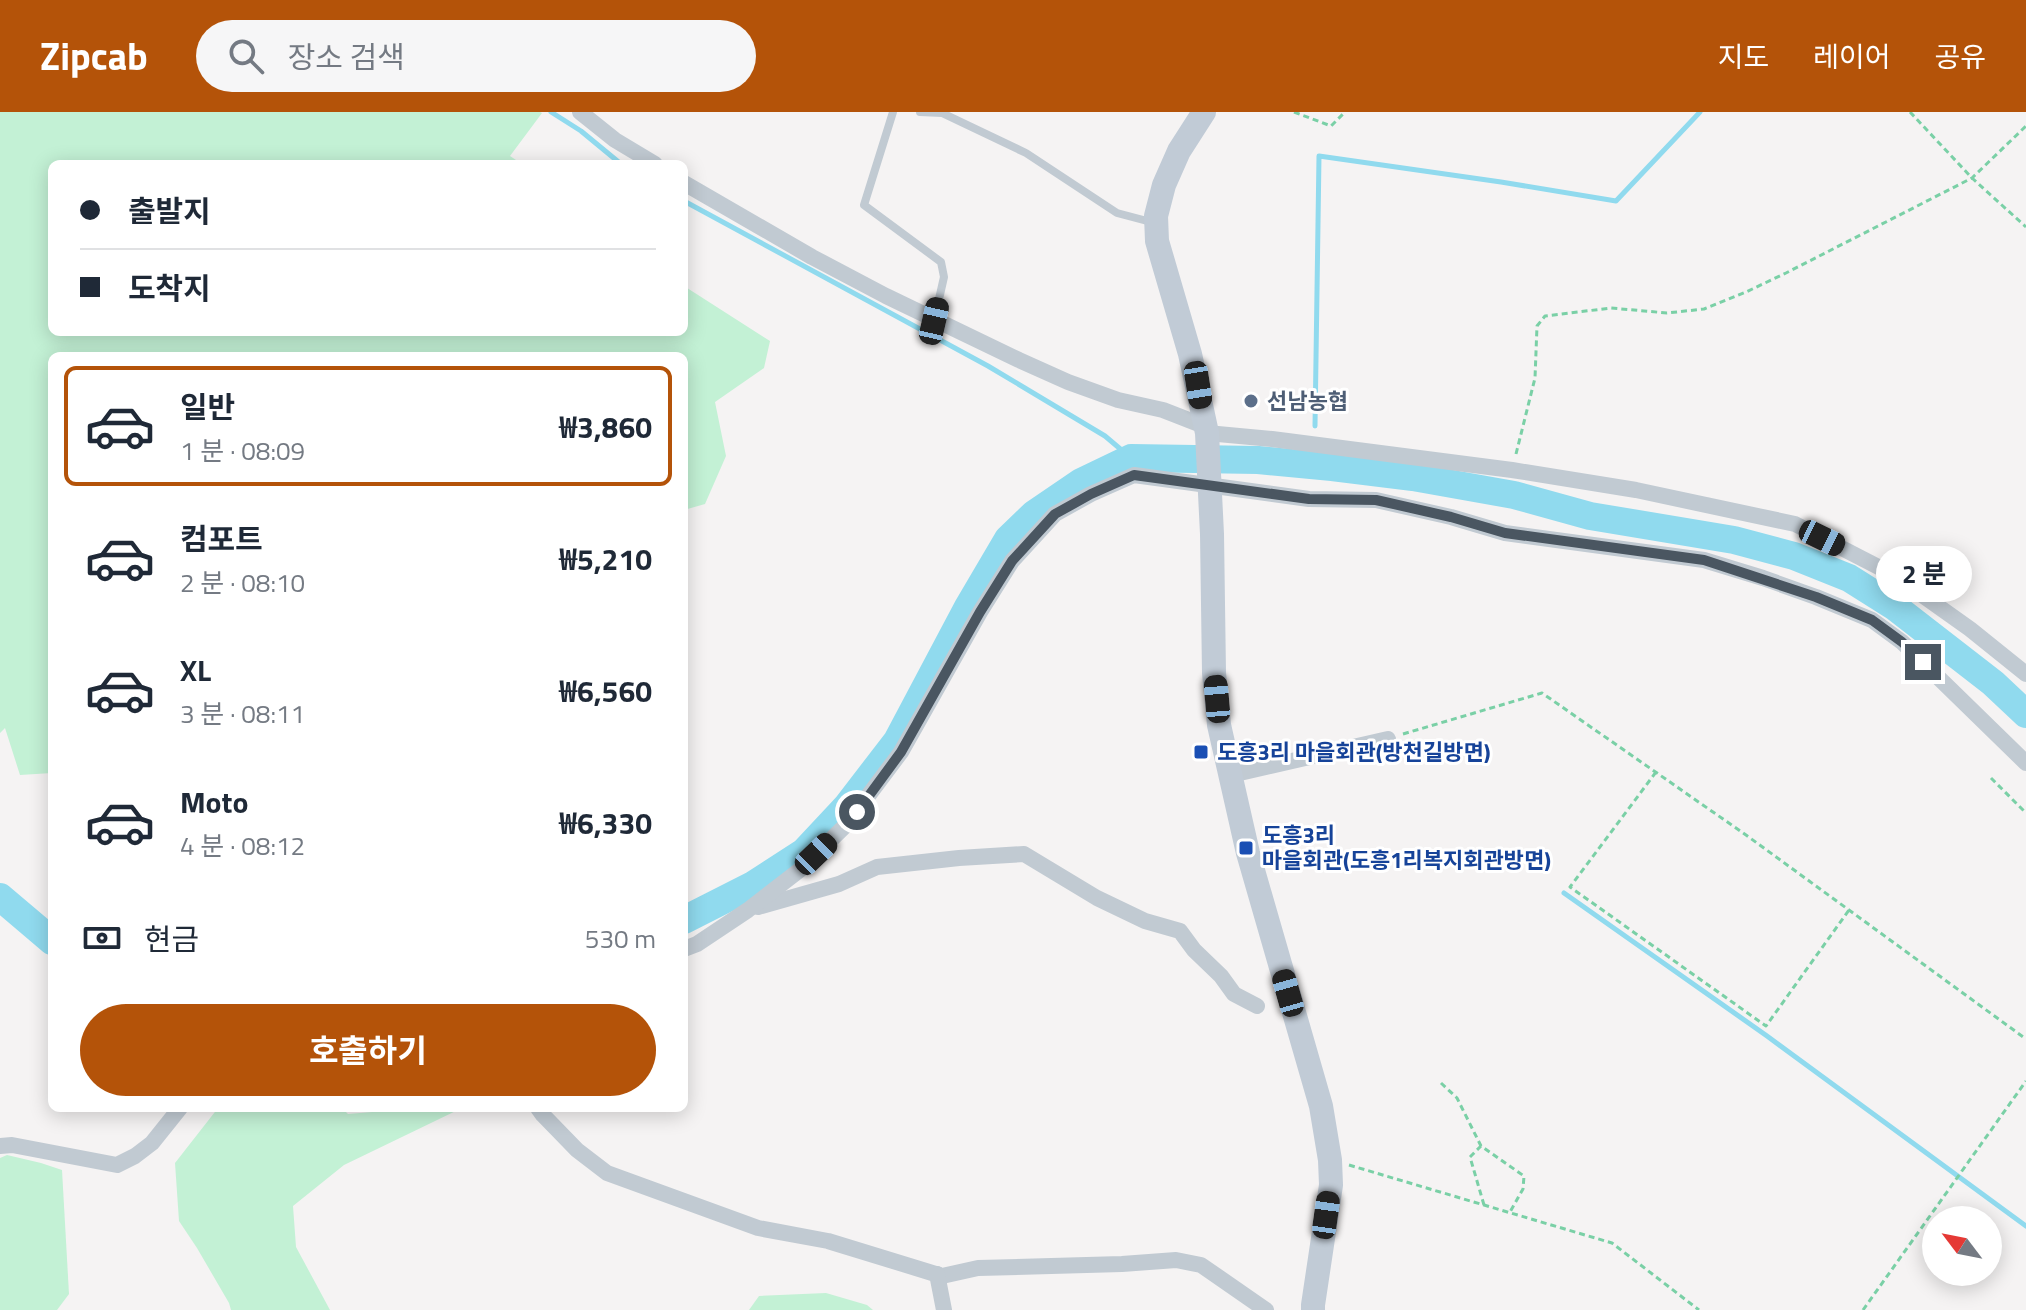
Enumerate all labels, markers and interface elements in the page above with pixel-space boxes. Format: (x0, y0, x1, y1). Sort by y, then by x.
search box (196, 20, 756, 92)
text: Zipcab (40, 27, 148, 85)
icon: search (224, 34, 268, 78)
text: 장소 검색 (288, 34, 405, 80)
text: 지도 (1718, 35, 1769, 78)
text: 레이어 (1813, 35, 1890, 78)
text: 공유 (1934, 35, 1986, 78)
text: 출발지 (128, 188, 211, 234)
text: 도착지 (128, 265, 211, 311)
car (917, 295, 951, 347)
car (1182, 359, 1214, 411)
text: 일반 (180, 384, 235, 430)
place label: 선남농협 (1267, 384, 1348, 418)
icon: car (84, 390, 156, 462)
marker: 선남농협 (1242, 392, 1260, 410)
text: ₩3,860 (559, 404, 652, 450)
text: 1 분 · 08:09 (180, 431, 305, 470)
text: 컴포트 (180, 516, 263, 562)
car (1795, 517, 1849, 559)
icon: car (84, 522, 156, 594)
text: ₩5,210 (559, 536, 652, 582)
callout: 2 분 (1875, 546, 1971, 602)
text: 2 분 (1902, 554, 1946, 593)
text: 2 분 · 08:10 (180, 563, 305, 602)
route end (1905, 644, 1941, 680)
text: XL (180, 647, 211, 693)
icon: car (84, 654, 156, 726)
text: ₩6,560 (559, 668, 652, 714)
car (1203, 674, 1231, 724)
text: 3 분 · 08:11 (180, 694, 305, 733)
place label: 도흥3리 마을회관(방천길방면) (1217, 735, 1491, 769)
marker: 도흥3리 마을회관(방천길방면) (1192, 743, 1210, 761)
text: Moto (180, 779, 248, 825)
icon: car (84, 786, 156, 858)
route start (839, 794, 875, 830)
text: ₩6,330 (559, 800, 652, 846)
place label: 도흥3리 마을회관(도흥1리복지회관방면) (1262, 818, 1551, 877)
text: 4 분 · 08:12 (180, 826, 305, 865)
car (790, 829, 842, 879)
marker: 도흥3리 마을회관(도흥1리복지회관방면) (1237, 839, 1255, 857)
icon: cash (80, 916, 124, 960)
text: 현금 (144, 916, 199, 962)
text: 530 m (585, 919, 656, 958)
car (1270, 967, 1306, 1019)
button: 호출하기 (80, 1004, 656, 1096)
car (1311, 1190, 1341, 1240)
north arrow (1922, 1206, 2002, 1286)
map controls (1922, 1206, 2002, 1286)

